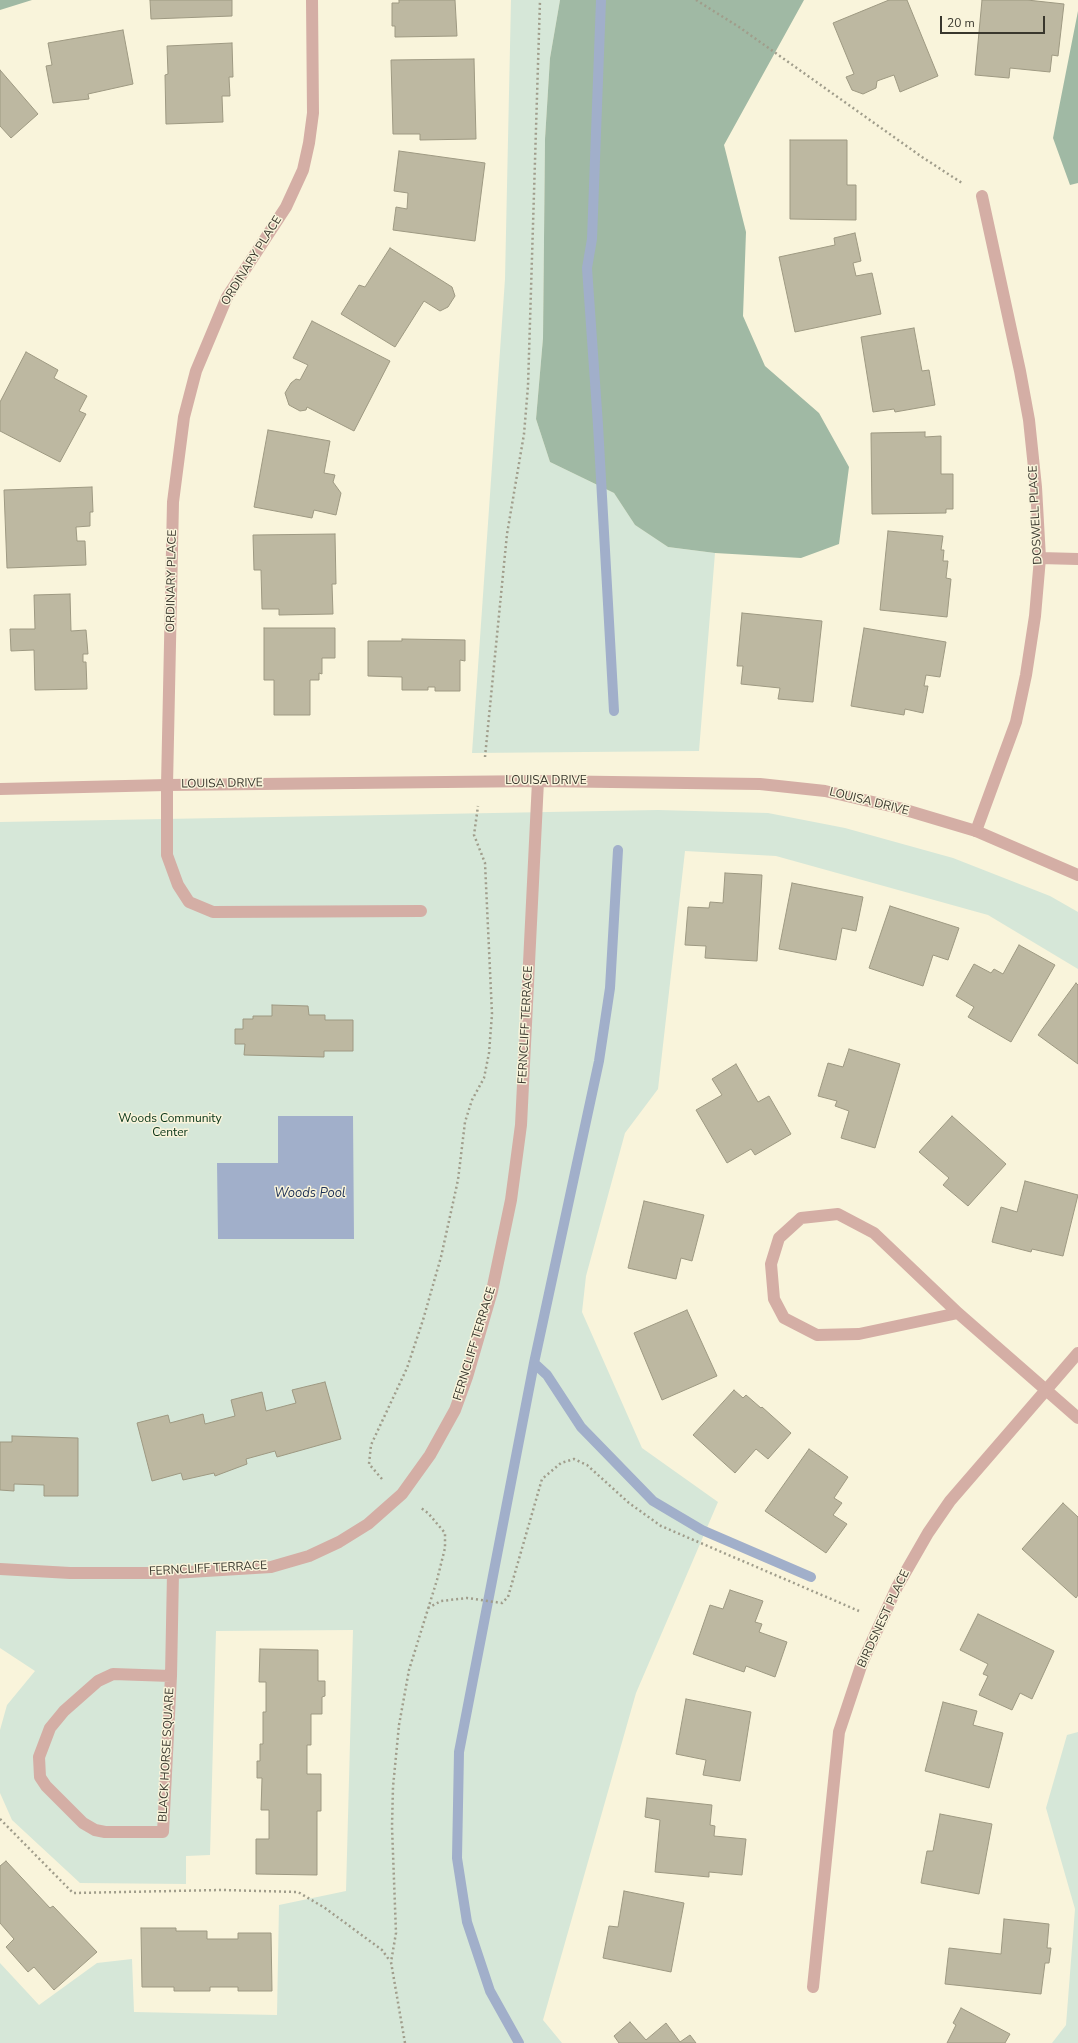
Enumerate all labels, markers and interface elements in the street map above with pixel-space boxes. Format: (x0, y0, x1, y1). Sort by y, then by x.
scale bar (942, 8, 1047, 34)
text: 20 m (947, 15, 975, 31)
street label: ORDINARY PLACE (219, 214, 285, 308)
street label: DOSWELL PLACE (1026, 465, 1046, 565)
street label: ORDINARY PLACE (164, 530, 180, 632)
street label: LOUISA DRIVE (505, 774, 587, 788)
street label: LOUISA DRIVE (181, 776, 263, 792)
street label: LOUISA DRIVE (828, 785, 910, 819)
street label: FERNCLIFF TERRACE (516, 966, 536, 1084)
park label: Woods Community Center (118, 1112, 222, 1140)
water label: Woods Pool (274, 1186, 346, 1202)
street label: FERNCLIFF TERRACE (451, 1285, 499, 1403)
street label: FERNCLIFF TERRACE (149, 1559, 267, 1579)
street label: BIRDSNEST PLACE (855, 1568, 913, 1670)
street label: BLACK HORSE SQUARE (156, 1687, 178, 1823)

